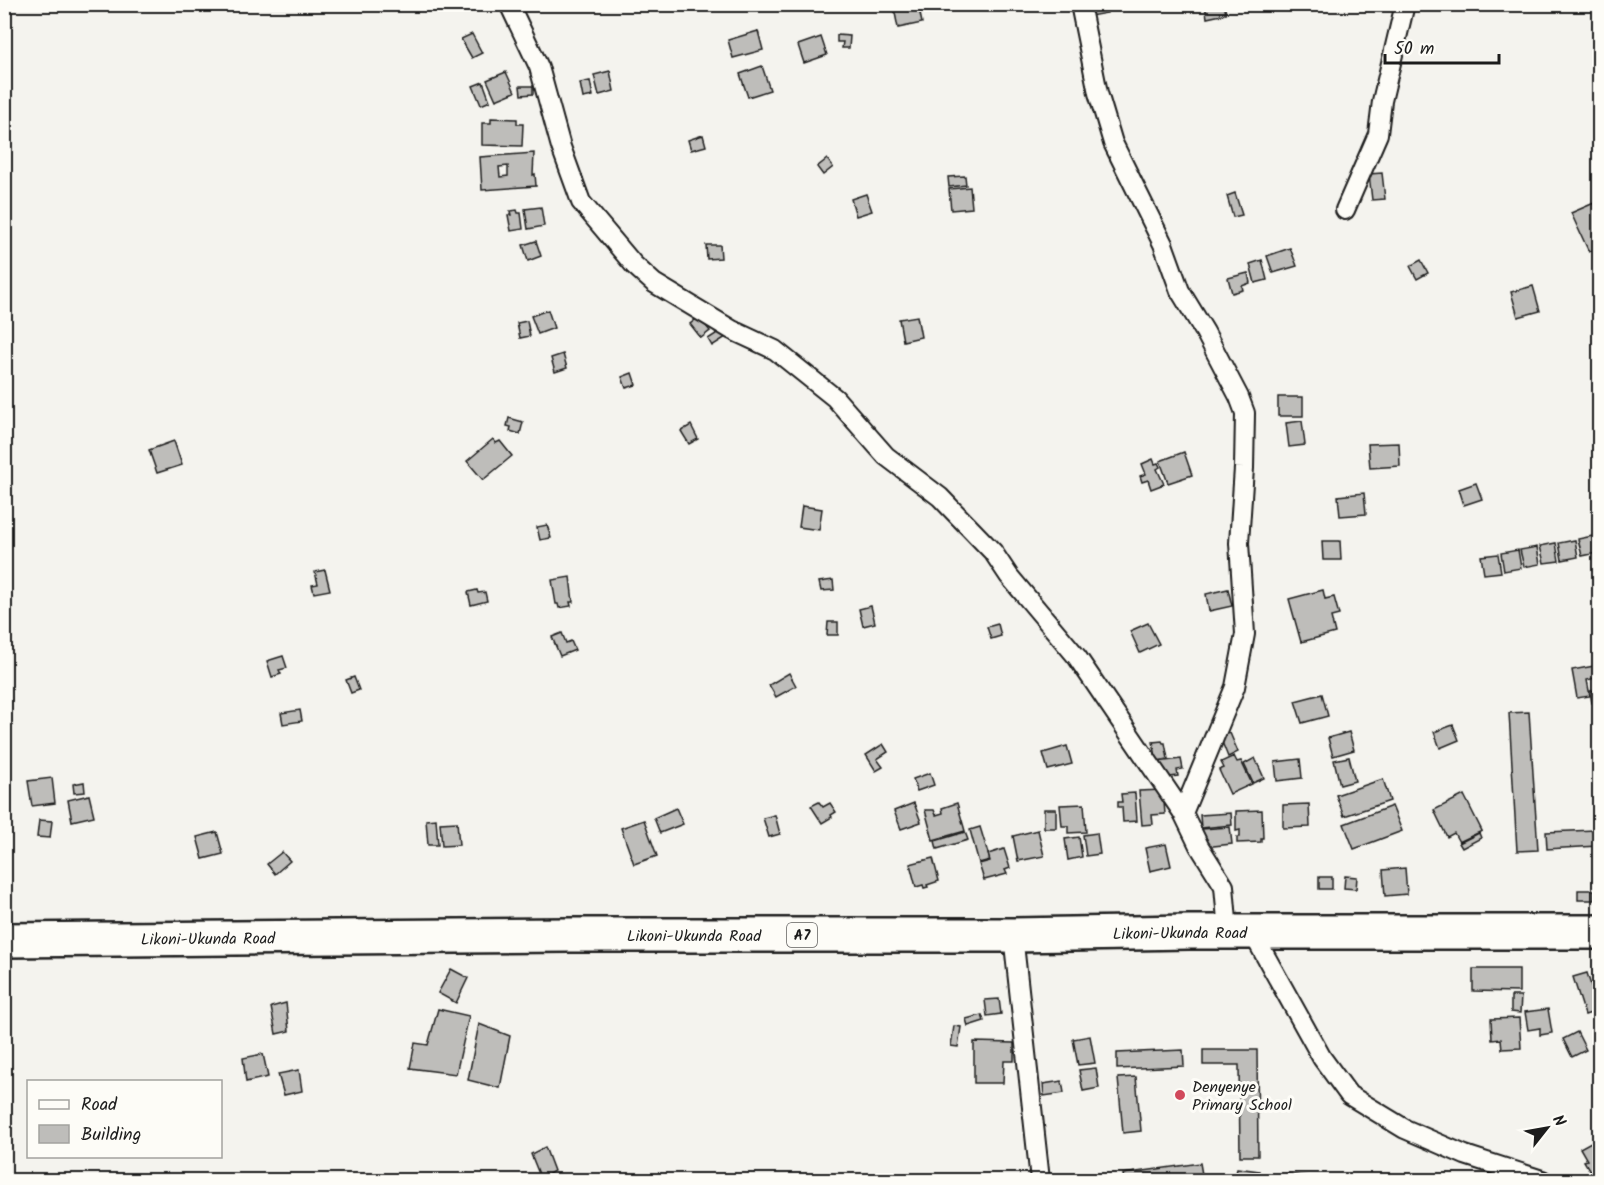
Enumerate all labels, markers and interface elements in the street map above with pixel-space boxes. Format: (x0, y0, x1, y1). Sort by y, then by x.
scale bar (1385, 27, 1499, 65)
text: 50 m (1394, 35, 1434, 64)
street label: Likoni-Ukunda Road (1113, 921, 1248, 947)
road number: A7 (787, 923, 817, 947)
street label: Likoni-Ukunda Road (627, 924, 762, 949)
street label: Likoni-Ukunda Road (141, 927, 276, 953)
place label: Denyenye Primary School (1192, 1075, 1292, 1118)
legend (27, 1080, 222, 1158)
marker: Denyenye Primary School (1173, 1088, 1187, 1102)
text: Road (81, 1091, 118, 1120)
north arrow (1517, 1098, 1577, 1158)
text: N (1545, 1110, 1572, 1132)
text: Building (81, 1121, 141, 1150)

